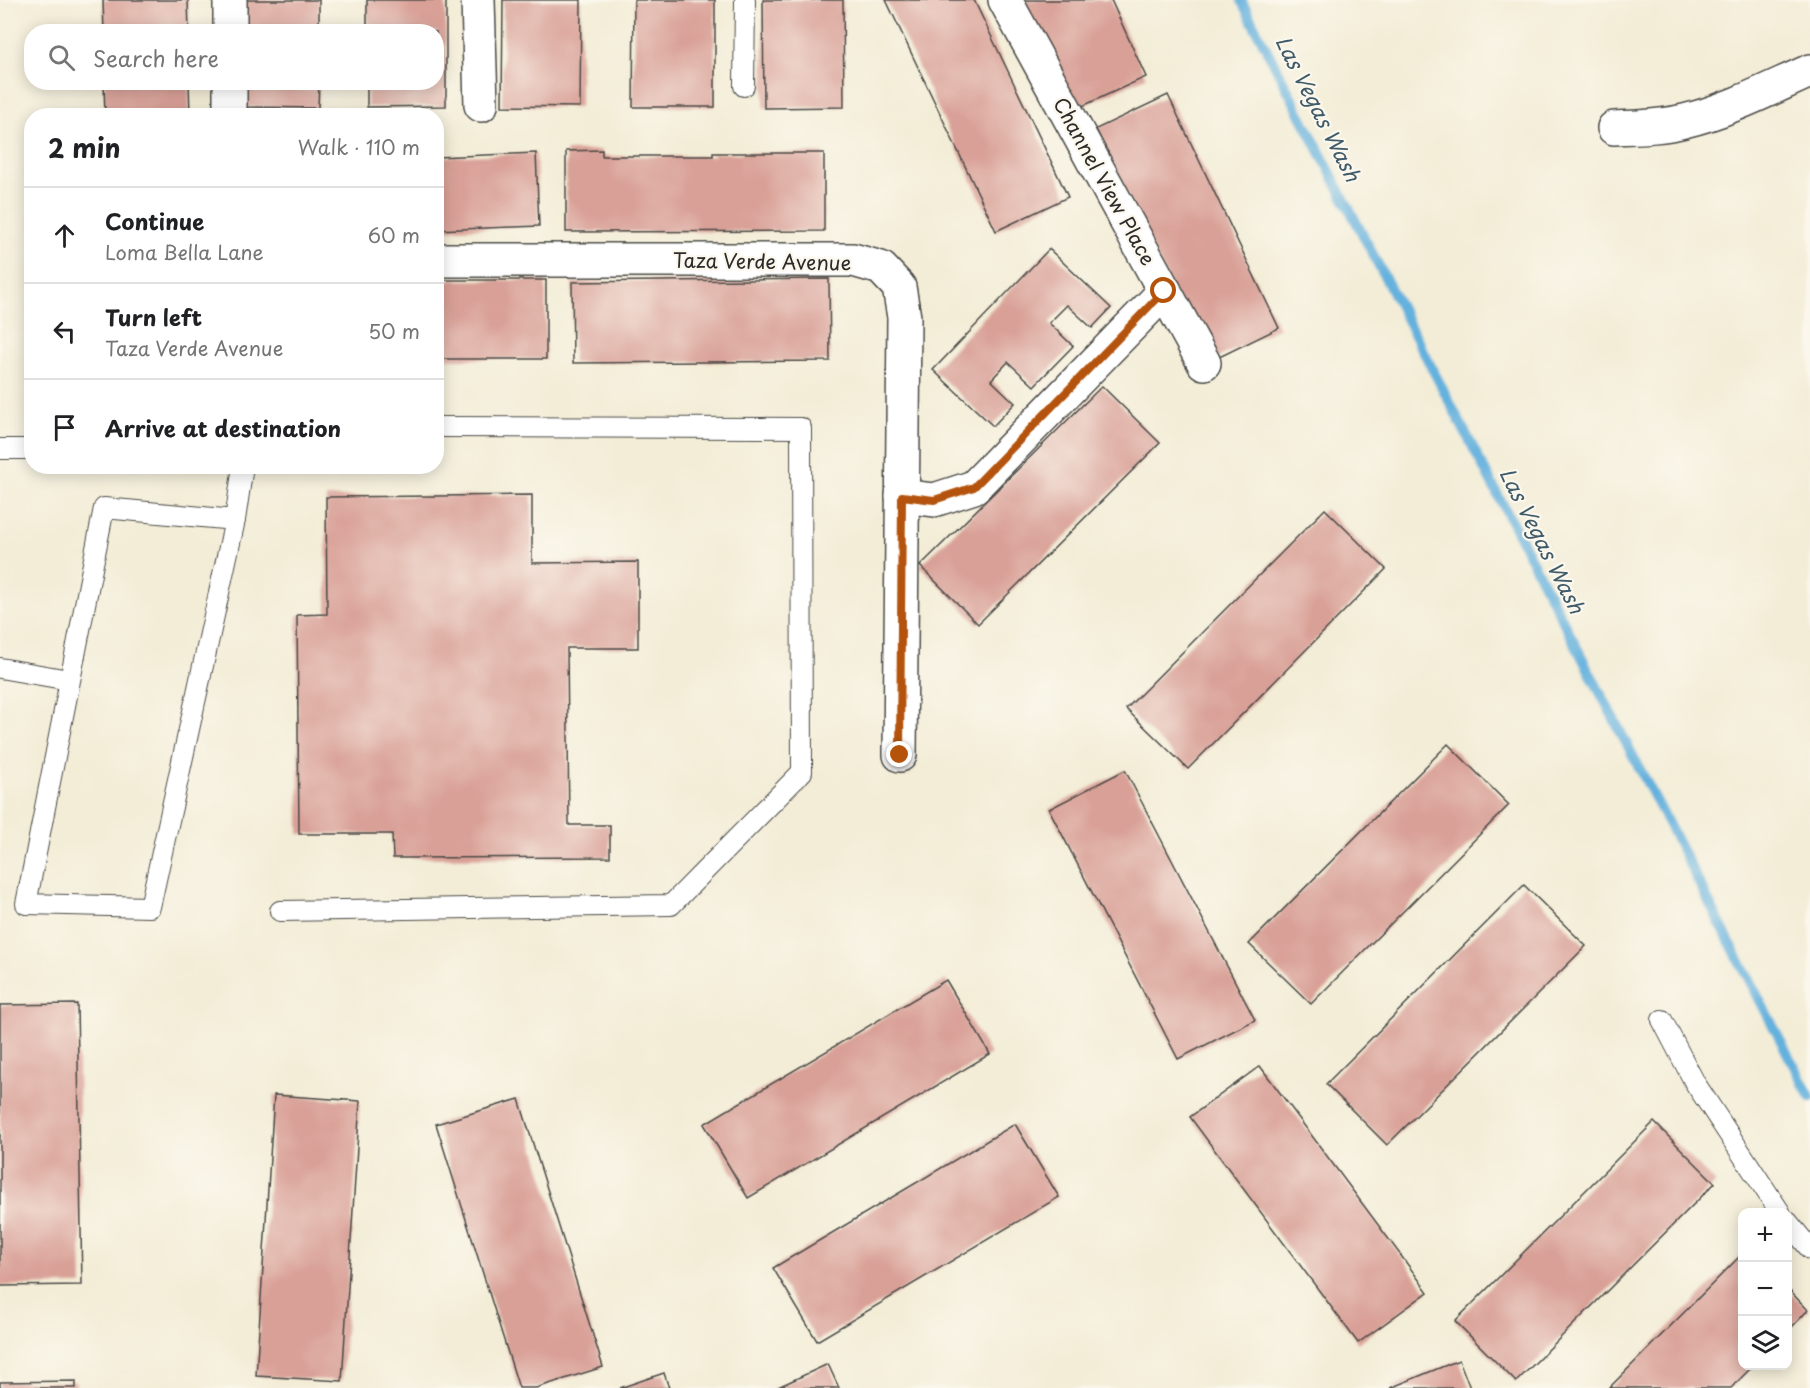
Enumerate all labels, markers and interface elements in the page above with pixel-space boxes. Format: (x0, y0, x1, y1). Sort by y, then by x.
search box (24, 24, 444, 90)
water label: Las Vegas Wash (1268, 29, 1370, 187)
icon: search (45, 41, 78, 74)
text: Search here (93, 41, 219, 74)
street label: Channel View Place (1046, 91, 1164, 271)
text: 2 min (48, 128, 121, 167)
text: Walk · 110 m (298, 132, 420, 162)
text: Continue (105, 204, 204, 237)
icon: ahead (48, 219, 81, 252)
text: 60 m (368, 220, 420, 250)
text: Loma Bella Lane (105, 237, 264, 267)
street label: Taza Verde Avenue (673, 244, 851, 278)
route start (1150, 277, 1176, 303)
text: Turn left (105, 300, 202, 333)
icon: left (48, 315, 81, 348)
text: 50 m (368, 316, 420, 346)
text: Taza Verde Avenue (105, 333, 283, 363)
icon: arrive (48, 411, 81, 444)
text: Arrive at destination (105, 411, 341, 444)
water label: Las Vegas Wash (1492, 461, 1594, 619)
route end (886, 741, 912, 767)
map controls (1738, 1208, 1792, 1370)
button: + (1738, 1208, 1792, 1262)
button: − (1738, 1262, 1792, 1316)
button: layers (1738, 1316, 1792, 1370)

